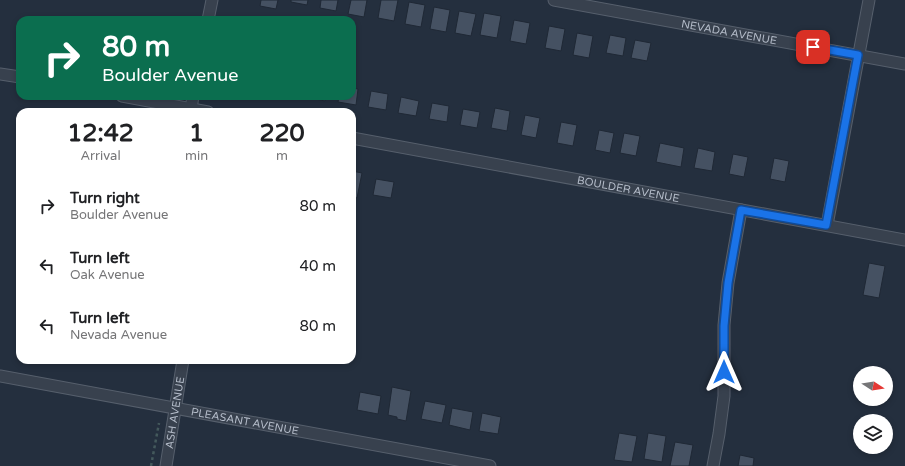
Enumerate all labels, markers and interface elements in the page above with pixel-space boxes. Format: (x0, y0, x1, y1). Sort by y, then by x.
street label: NEVADA AVENUE (680, 17, 778, 48)
text: 80 m (102, 30, 170, 64)
pin (796, 30, 830, 64)
icon: right (36, 32, 88, 84)
icon: arrive (802, 36, 824, 58)
text: Boulder Avenue (102, 64, 238, 86)
text: 12:42 (67, 119, 134, 148)
text: 1 (189, 119, 204, 148)
text: 220 (259, 119, 305, 148)
text: Arrival (80, 148, 121, 164)
text: min (185, 148, 208, 164)
text: m (276, 148, 288, 164)
street label: BOULDER AVENUE (576, 174, 681, 205)
text: Turn right (70, 189, 140, 207)
icon: right (36, 195, 58, 217)
text: 80 m (299, 197, 336, 215)
text: Boulder Avenue (70, 207, 168, 223)
text: Turn left (70, 249, 130, 267)
icon: left (36, 255, 58, 277)
text: 40 m (299, 257, 336, 275)
text: Oak Avenue (70, 267, 145, 283)
text: Turn left (70, 309, 130, 327)
icon: left (36, 315, 58, 337)
text: 80 m (299, 317, 336, 335)
text: Nevada Avenue (70, 327, 167, 343)
position arrow (703, 351, 745, 393)
north arrow (853, 366, 893, 406)
map controls (853, 366, 893, 454)
street label: ASH AVENUE (163, 376, 187, 450)
street label: PLEASANT AVENUE (190, 405, 300, 438)
button: layers (853, 414, 893, 454)

